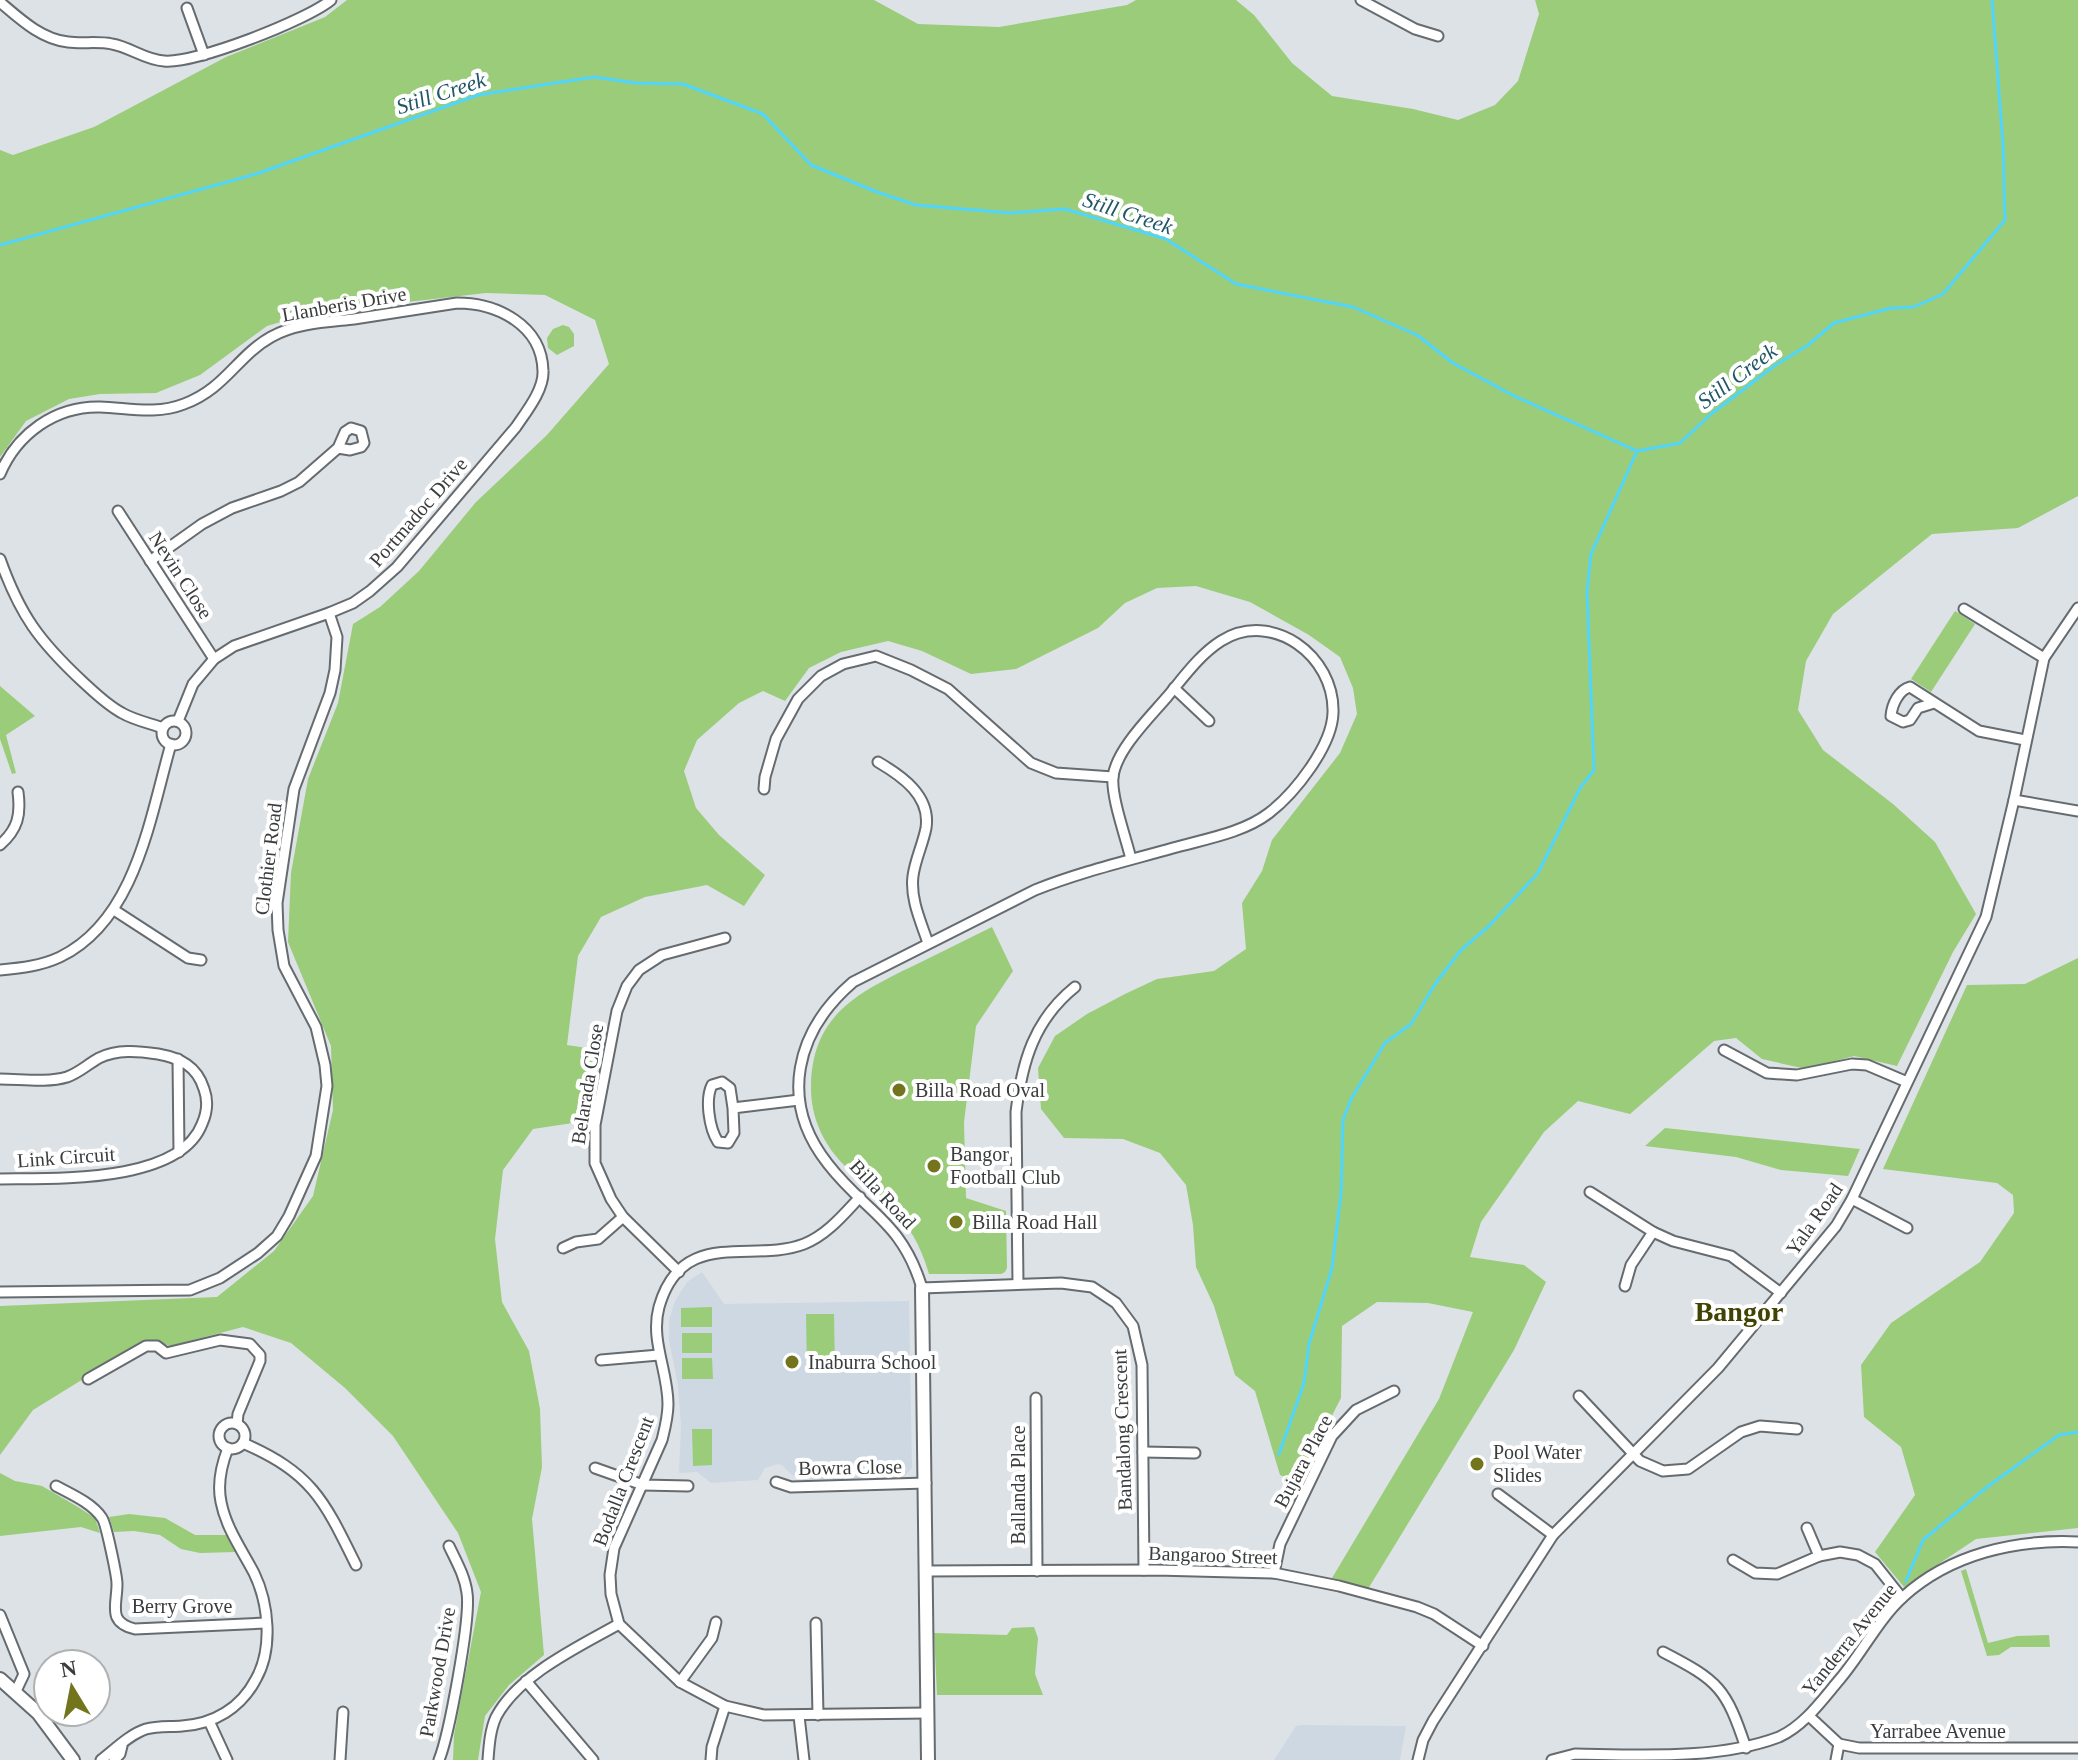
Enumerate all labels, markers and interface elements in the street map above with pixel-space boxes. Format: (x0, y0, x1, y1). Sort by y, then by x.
water label: Still Creek (393, 66, 490, 119)
water label: Still Creek (1080, 187, 1177, 240)
street label: Llanberis Drive (280, 282, 408, 326)
water label: Still Creek (1692, 337, 1783, 414)
street label: Portmadoc Drive (365, 453, 471, 571)
street label: Nevin Close (145, 527, 217, 623)
street label: Clothier Road (250, 802, 286, 916)
street label: Belarada Close (567, 1022, 607, 1146)
place label: Billa Road Oval (915, 1079, 1045, 1101)
marker: Billa Road Oval (890, 1081, 908, 1099)
street label: Link Circuit (16, 1143, 116, 1171)
place label: Bangor Football Club (950, 1143, 1061, 1188)
street label: Billa Road (846, 1155, 920, 1233)
marker: Bangor Football Club (925, 1157, 943, 1175)
street label: Yala Road (1781, 1179, 1847, 1259)
place label: Billa Road Hall (972, 1211, 1098, 1233)
marker: Billa Road Hall (947, 1213, 965, 1231)
district label: Bangor (1695, 1296, 1783, 1327)
street label: Bandalong Crescent (1108, 1348, 1137, 1511)
place label: Inaburra School (808, 1351, 937, 1373)
marker: Inaburra School (783, 1353, 801, 1371)
street label: Bujara Place (1269, 1411, 1338, 1511)
street label: Bodalla Crescent (588, 1413, 658, 1549)
street label: Ballanda Place (1007, 1425, 1029, 1545)
place label: Pool Water Slides (1493, 1441, 1582, 1486)
street label: Bowra Close (798, 1455, 902, 1479)
marker: Pool Water Slides (1468, 1455, 1486, 1473)
street label: Bangaroo Street (1148, 1542, 1278, 1569)
street label: Yanderra Avenue (1797, 1579, 1901, 1699)
street label: Berry Grove (132, 1595, 232, 1618)
street label: Parkwood Drive (415, 1605, 459, 1739)
north arrow (32, 1648, 112, 1728)
text: N (59, 1655, 79, 1682)
street label: Yarrabee Avenue (1870, 1720, 2006, 1742)

